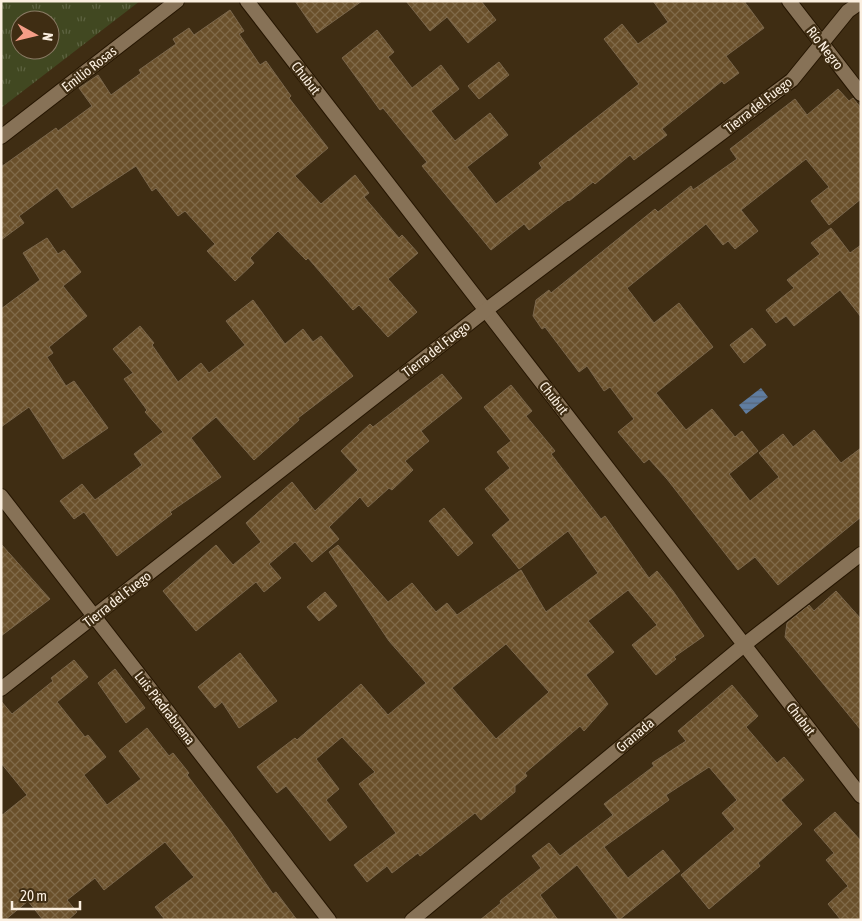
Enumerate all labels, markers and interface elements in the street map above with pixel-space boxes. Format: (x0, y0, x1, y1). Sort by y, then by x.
north arrow (10, 10, 60, 60)
street label: Río Negro (803, 23, 847, 73)
text: N (39, 32, 56, 42)
street label: Emilio Rosas (59, 43, 119, 95)
street label: Chubut (288, 58, 324, 98)
street label: Tierra del Fuego (721, 74, 795, 136)
street label: Tierra del Fuego (399, 318, 473, 380)
street label: Chubut (536, 378, 572, 418)
street label: Tierra del Fuego (80, 568, 154, 630)
street label: Luis Piedrabuena (131, 668, 199, 748)
street label: Chubut (783, 699, 819, 739)
street label: Granada (613, 715, 657, 755)
scale bar (12, 878, 80, 910)
text: 20 m (20, 887, 47, 904)

